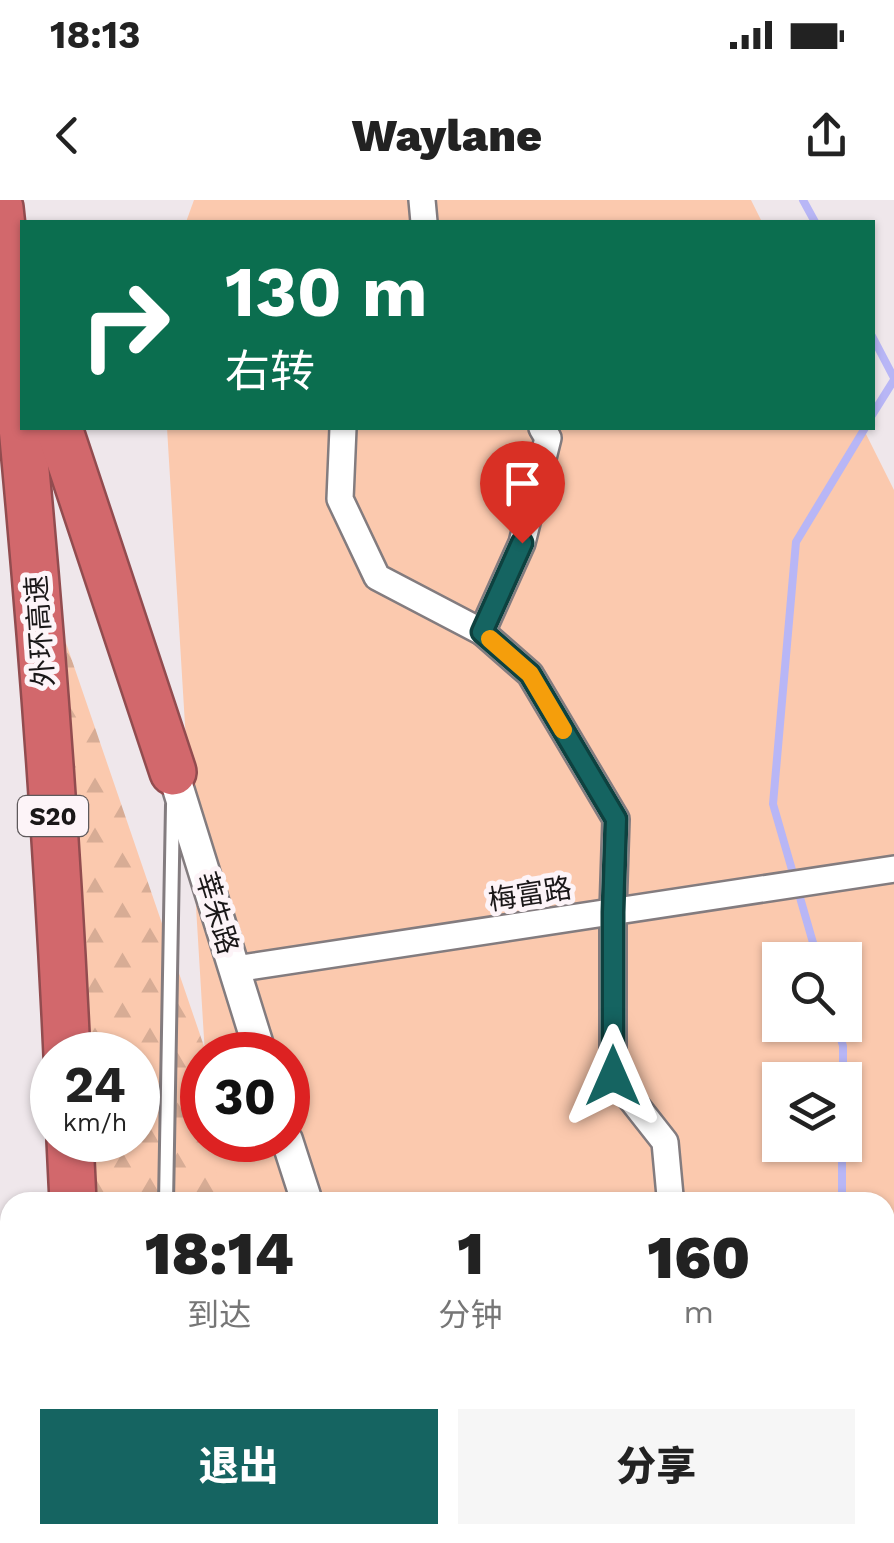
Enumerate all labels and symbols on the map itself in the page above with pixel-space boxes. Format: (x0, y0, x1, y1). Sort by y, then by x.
pin (480, 441, 565, 544)
street label: 外环高速 (20, 574, 60, 688)
road number: S20 (18, 796, 88, 836)
street label: 莘朱路 (189, 868, 245, 958)
street label: 梅富路 (486, 871, 574, 917)
position arrow (561, 1024, 665, 1128)
speed limit sign: 30 (180, 1032, 310, 1162)

